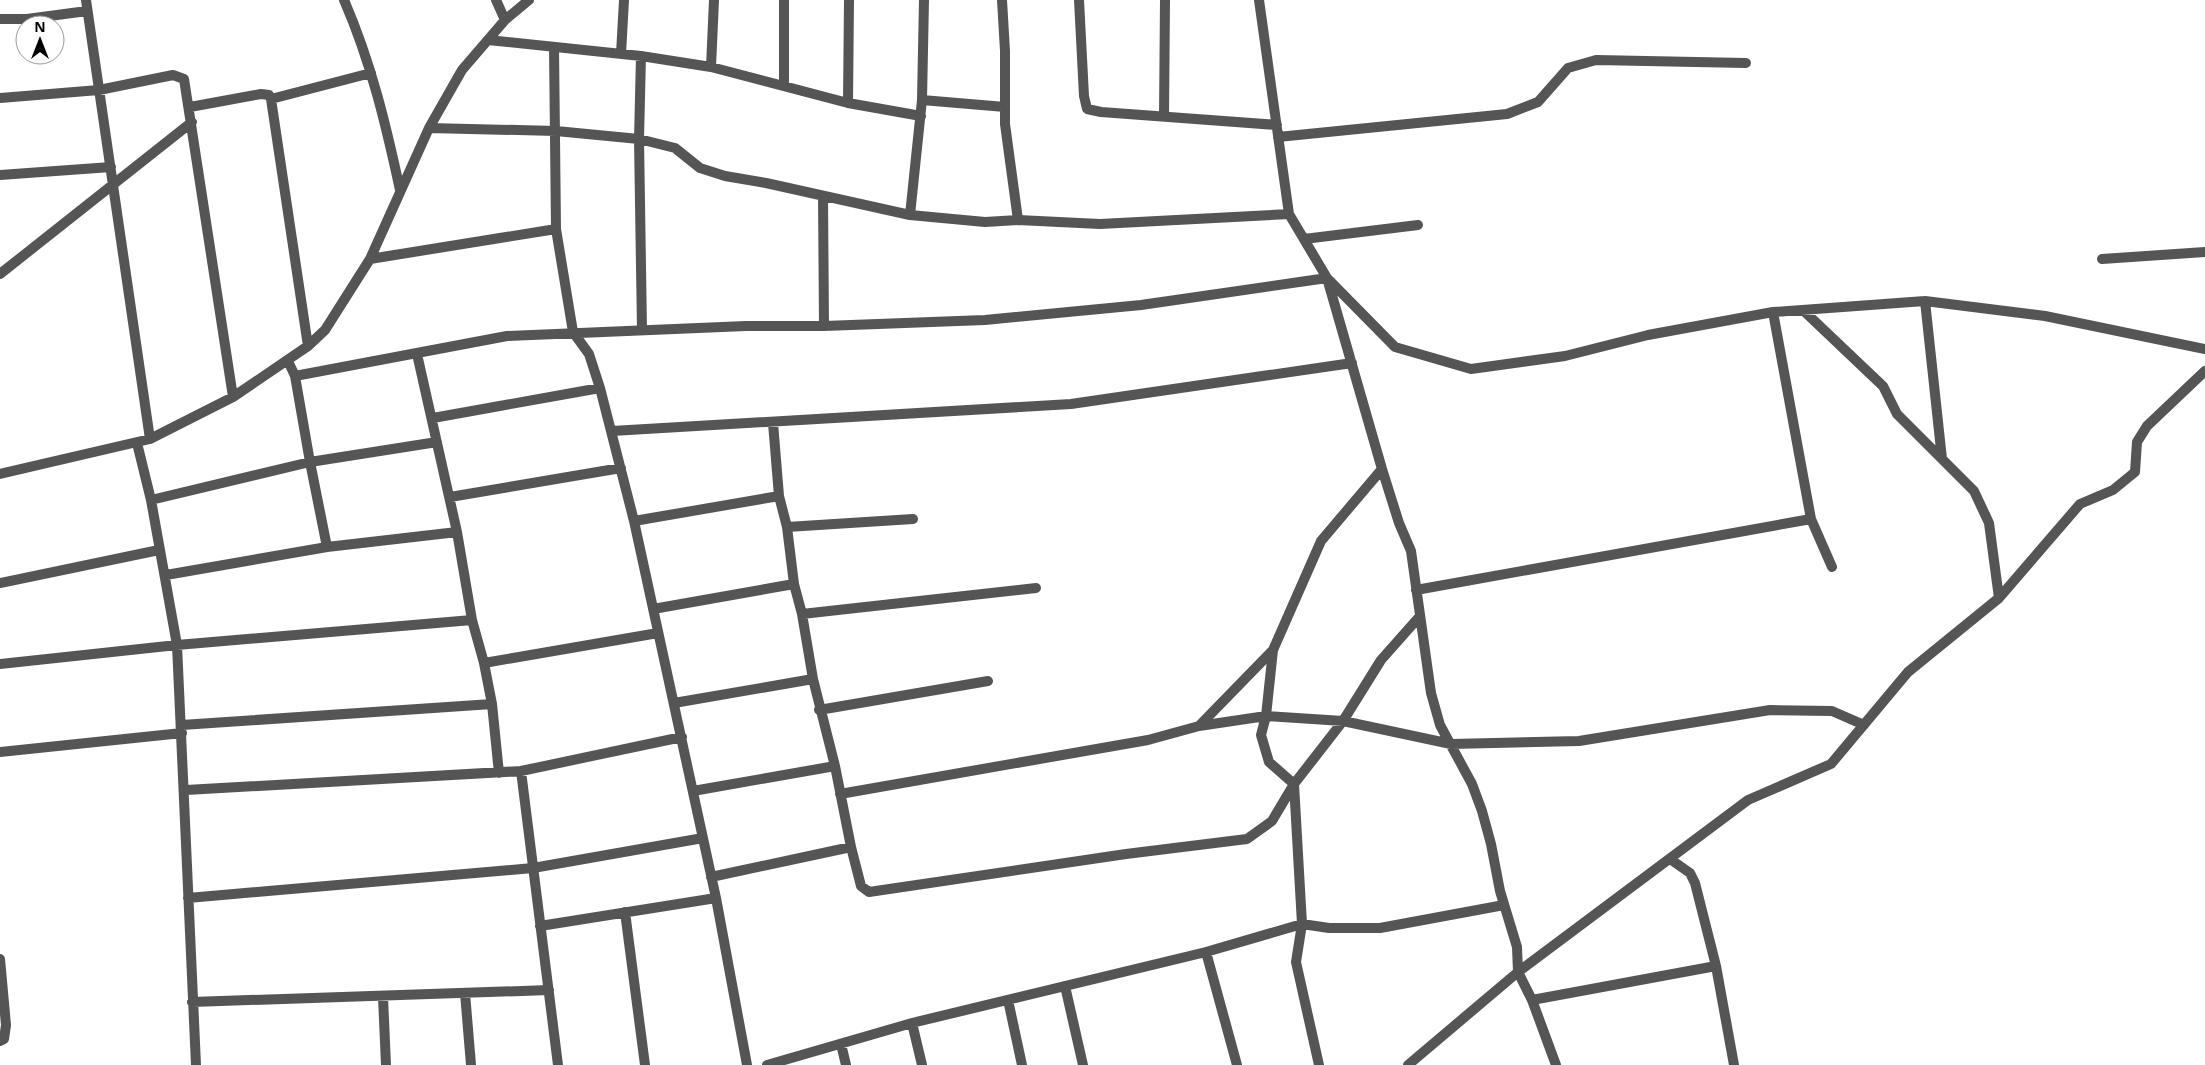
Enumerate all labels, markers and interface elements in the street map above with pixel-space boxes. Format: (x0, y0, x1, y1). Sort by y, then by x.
north arrow (15, 15, 65, 65)
text: N (34, 17, 46, 36)

